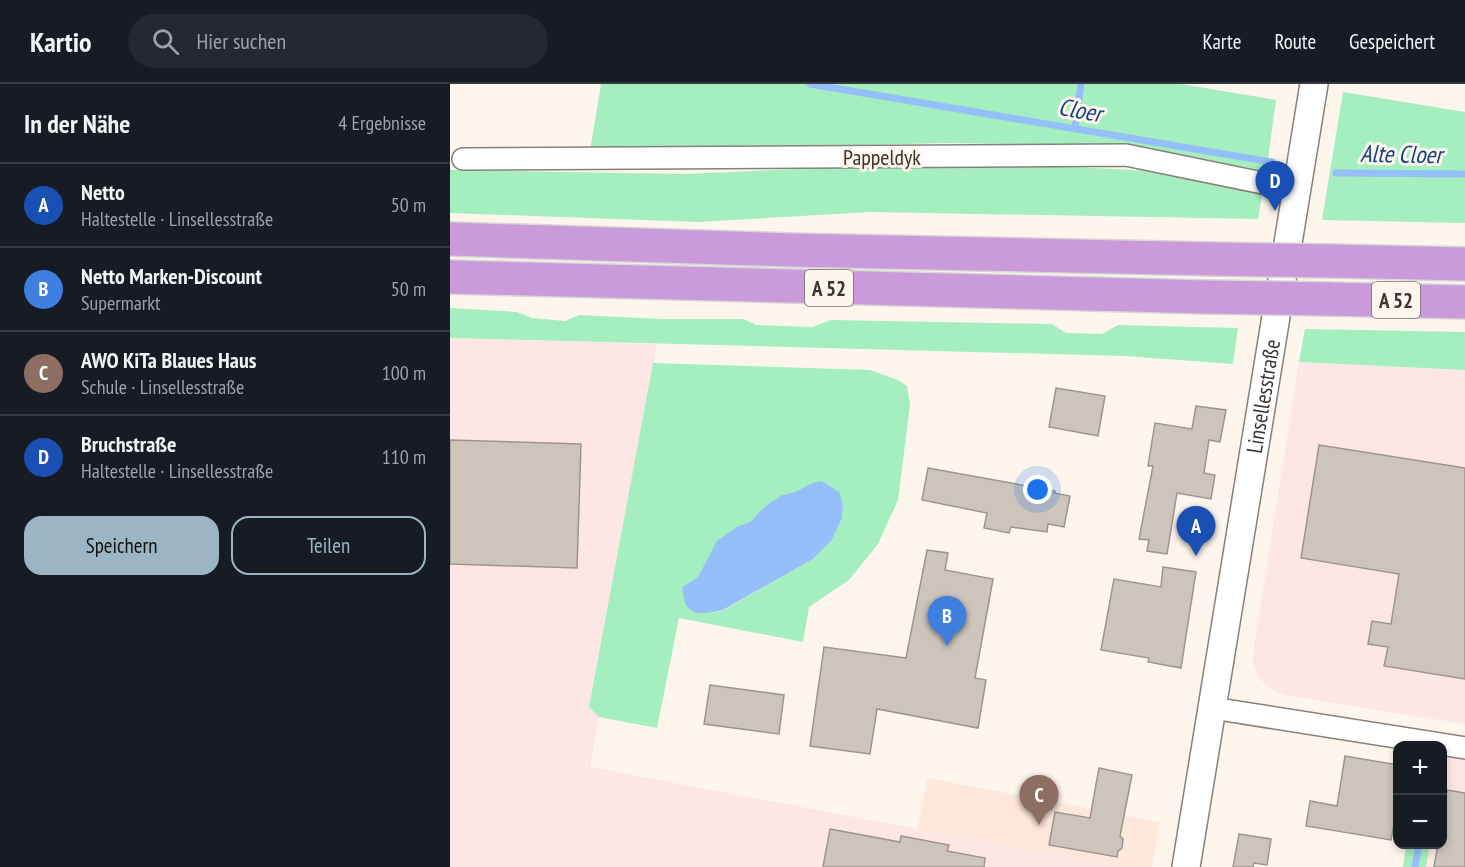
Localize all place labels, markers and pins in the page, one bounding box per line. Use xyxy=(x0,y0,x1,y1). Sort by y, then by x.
pin: D xyxy=(1256,162,1294,211)
pin: A xyxy=(1176,506,1216,556)
pin: B xyxy=(928,596,966,646)
pin: C xyxy=(1020,776,1058,825)

